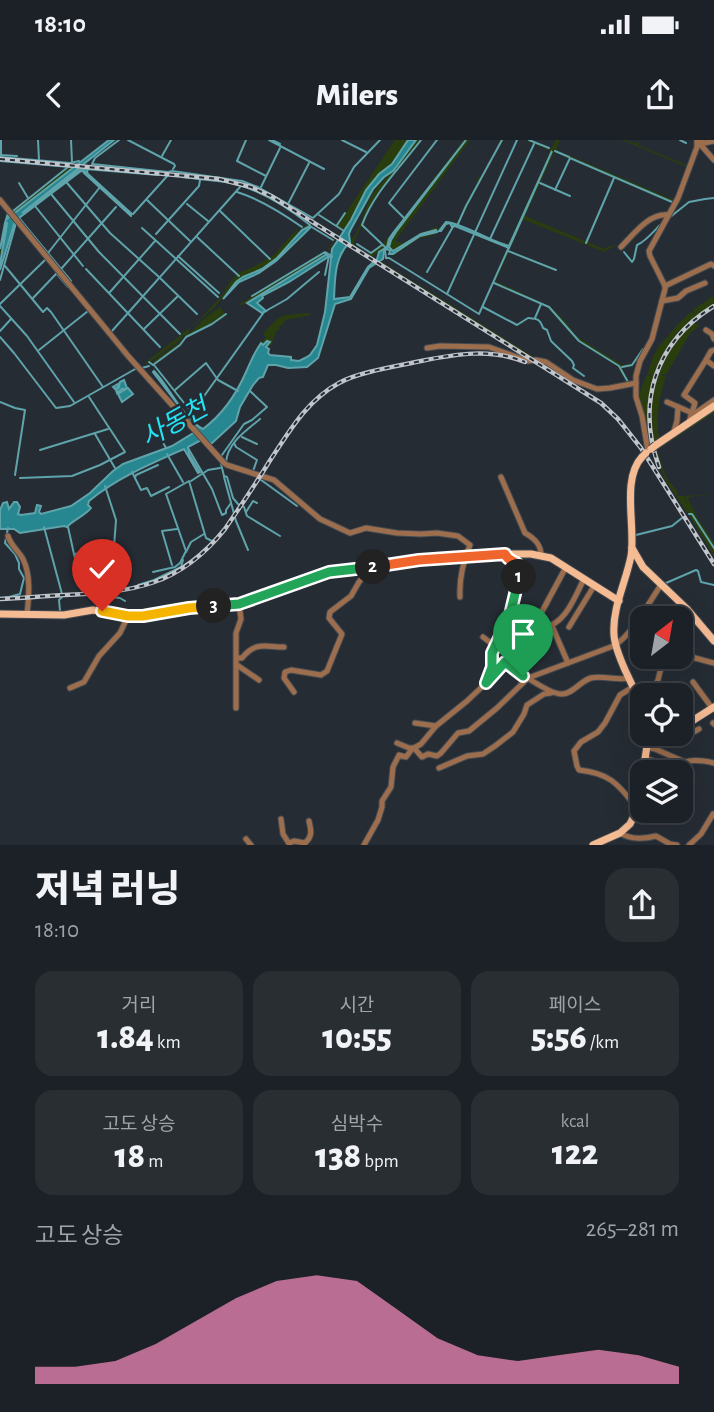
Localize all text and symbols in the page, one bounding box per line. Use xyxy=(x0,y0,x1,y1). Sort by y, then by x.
text: 18:10 xyxy=(35,11,86,37)
icon: back xyxy=(35,76,73,114)
icon: share xyxy=(641,76,679,114)
text: Milers xyxy=(316,79,398,111)
water label: 사동천 xyxy=(136,392,215,452)
pin xyxy=(72,539,132,611)
icon: check xyxy=(83,550,121,588)
pin: 2 xyxy=(356,550,390,584)
text: 2 xyxy=(368,557,377,576)
pin: 1 xyxy=(502,560,536,594)
text: 1 xyxy=(515,567,522,586)
pin: 3 xyxy=(196,588,232,624)
text: 3 xyxy=(209,596,218,615)
pin xyxy=(493,604,553,676)
north arrow xyxy=(630,606,693,668)
map controls xyxy=(630,606,693,823)
icon: arrive xyxy=(504,615,542,653)
button: locate xyxy=(630,683,693,746)
button: layers xyxy=(630,760,693,823)
button: share xyxy=(605,868,679,942)
text: 저녁 러닝 xyxy=(35,872,180,910)
text: 18:10 xyxy=(35,919,79,942)
text: 거리 xyxy=(122,996,156,1015)
text: 시간 xyxy=(340,996,374,1015)
text: 페이스 xyxy=(549,996,601,1015)
text: 1.84 xyxy=(97,1020,154,1055)
text: 10:55 xyxy=(322,1020,392,1055)
text: 5:56 xyxy=(531,1020,587,1055)
text: km xyxy=(154,1033,181,1052)
text: /km xyxy=(587,1033,619,1052)
text: kcal xyxy=(561,1112,589,1131)
text: 고도 상승 xyxy=(102,1115,176,1134)
text: 심박수 xyxy=(331,1115,383,1134)
text: 122 xyxy=(552,1136,598,1171)
text: 18 xyxy=(115,1139,145,1174)
text: 138 xyxy=(315,1139,361,1174)
text: m xyxy=(145,1152,163,1171)
text: bpm xyxy=(361,1152,399,1171)
text: 265–281 m xyxy=(586,1218,679,1241)
text: 고도 상승 xyxy=(35,1225,123,1248)

